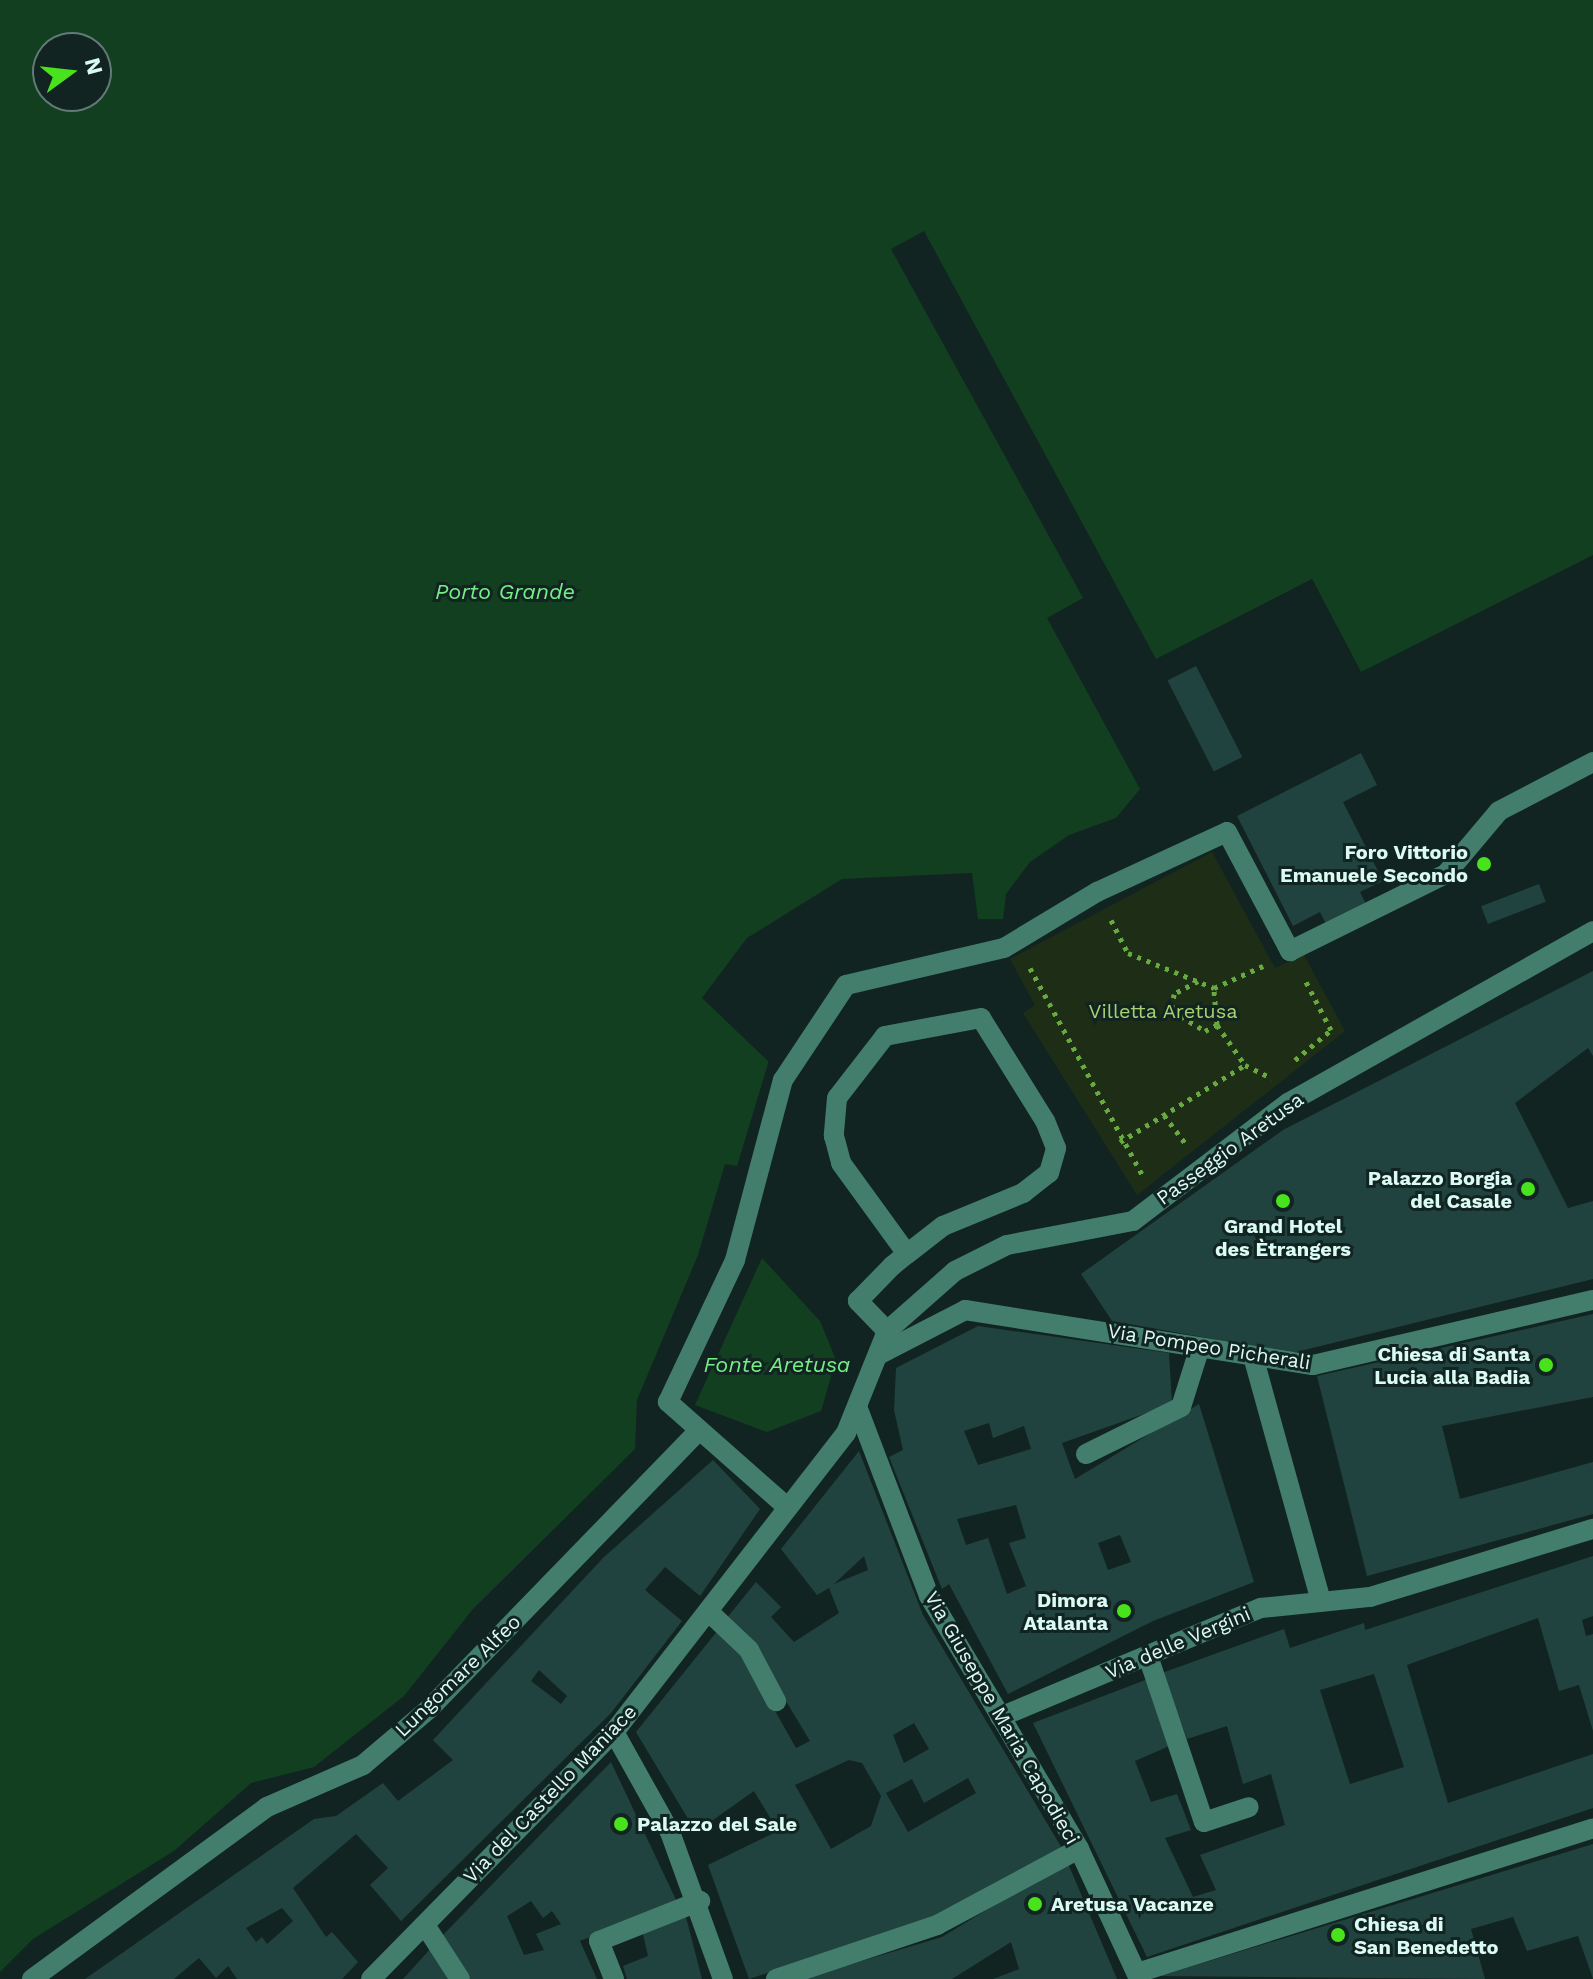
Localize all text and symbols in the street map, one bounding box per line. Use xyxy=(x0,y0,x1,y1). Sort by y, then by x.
north arrow xyxy=(32,32,112,112)
text: N xyxy=(80,55,108,77)
water label: Porto Grande xyxy=(435,579,575,605)
place label: Foro Vittorio Emanuele Secondo xyxy=(1280,840,1468,887)
marker: Foro Vittorio Emanuele Secondo xyxy=(1475,855,1493,873)
park label: Villetta Aretusa xyxy=(1088,999,1238,1023)
street label: Passeggio Aretusa xyxy=(1152,1087,1308,1211)
place label: Palazzo Borgia del Casale xyxy=(1368,1166,1512,1213)
marker: Palazzo Borgia del Casale xyxy=(1519,1180,1537,1198)
marker: Grand Hotel des Ètrangers xyxy=(1274,1192,1292,1210)
place label: Grand Hotel des Ètrangers xyxy=(1215,1214,1351,1261)
street label: Via Pompeo Picherali xyxy=(1106,1319,1312,1375)
place label: Chiesa di Santa Lucia alla Badia xyxy=(1374,1342,1530,1389)
water label: Fonte Aretusa xyxy=(703,1352,851,1378)
marker: Chiesa di Santa Lucia alla Badia xyxy=(1537,1356,1555,1374)
street label: Via Giuseppe Maria Capodieci xyxy=(919,1587,1085,1849)
place label: Dimora Atalanta xyxy=(1023,1588,1108,1635)
street label: Via delle Vergini xyxy=(1102,1601,1254,1685)
marker: Dimora Atalanta xyxy=(1115,1602,1133,1620)
street label: Lungomare Alfeo xyxy=(390,1610,526,1742)
street label: Via del Castello Maniace xyxy=(458,1699,642,1889)
place label: Palazzo del Sale xyxy=(637,1812,797,1836)
marker: Palazzo del Sale xyxy=(612,1815,630,1833)
place label: Aretusa Vacanze xyxy=(1051,1892,1215,1916)
marker: Aretusa Vacanze xyxy=(1026,1895,1044,1913)
place label: Chiesa di San Benedetto xyxy=(1354,1912,1498,1959)
marker: Chiesa di San Benedetto xyxy=(1329,1926,1347,1944)

